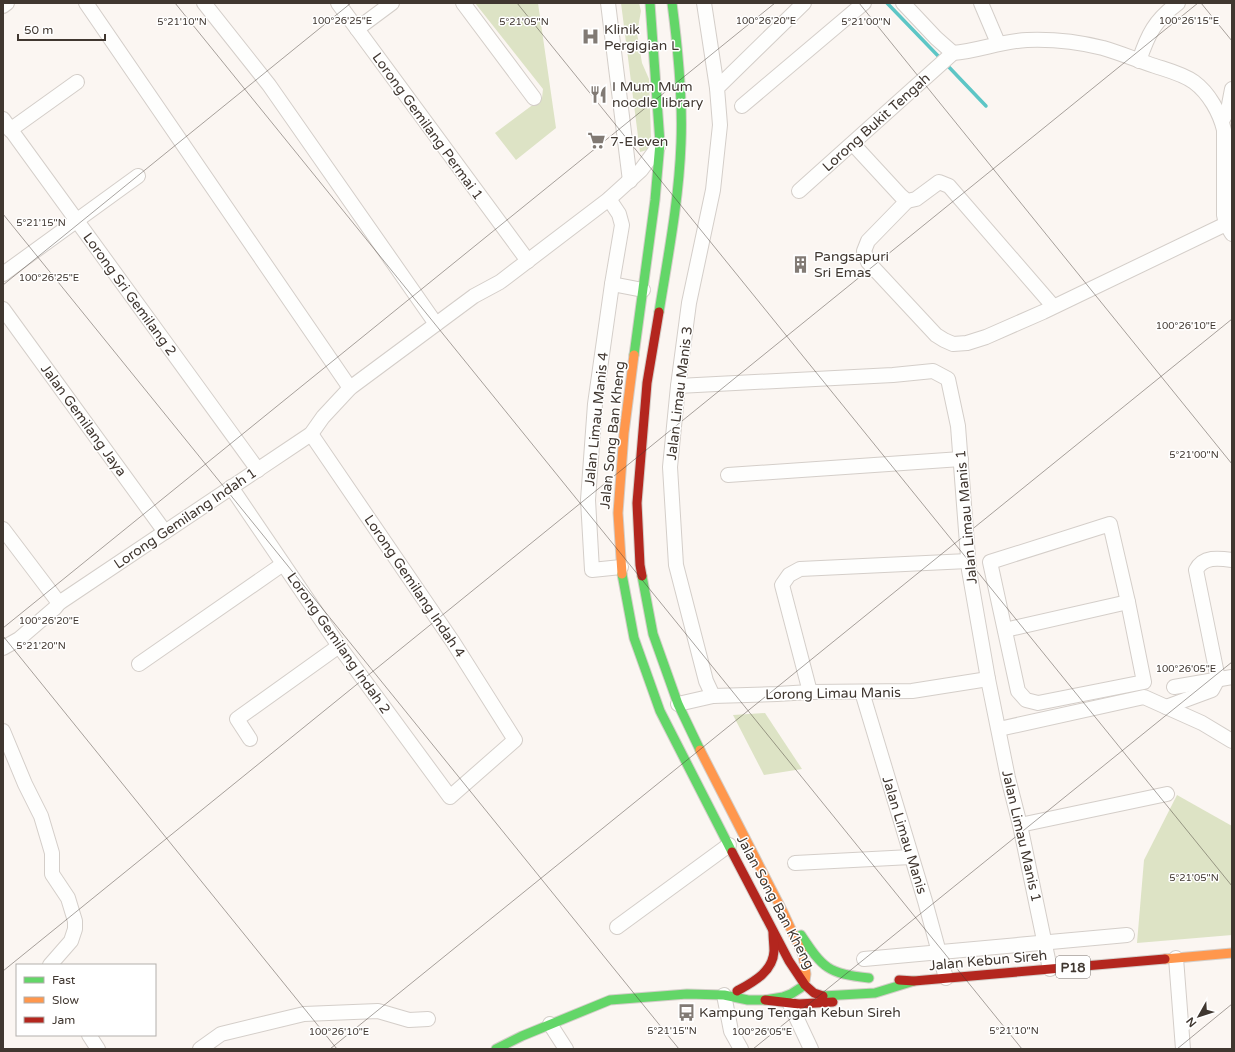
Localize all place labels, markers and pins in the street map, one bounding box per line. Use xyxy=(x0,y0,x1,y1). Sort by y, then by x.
place label: Klinik Pergigian L xyxy=(604,21,679,54)
hospital icon: Klinik Pergigian L xyxy=(581,27,601,47)
place label: I Mum Mum noodle library xyxy=(612,78,704,111)
restaurant icon: I Mum Mum noodle library xyxy=(589,84,609,104)
supermarket icon: 7-Eleven xyxy=(587,131,607,151)
place label: 7-Eleven xyxy=(610,133,668,150)
place label: Pangsapuri Sri Emas xyxy=(814,248,889,281)
building icon: Pangsapuri Sri Emas xyxy=(791,254,811,274)
bus stop icon: Kampung Tengah Kebun Sireh xyxy=(676,1002,696,1022)
place label: Kampung Tengah Kebun Sireh xyxy=(699,1004,901,1021)

